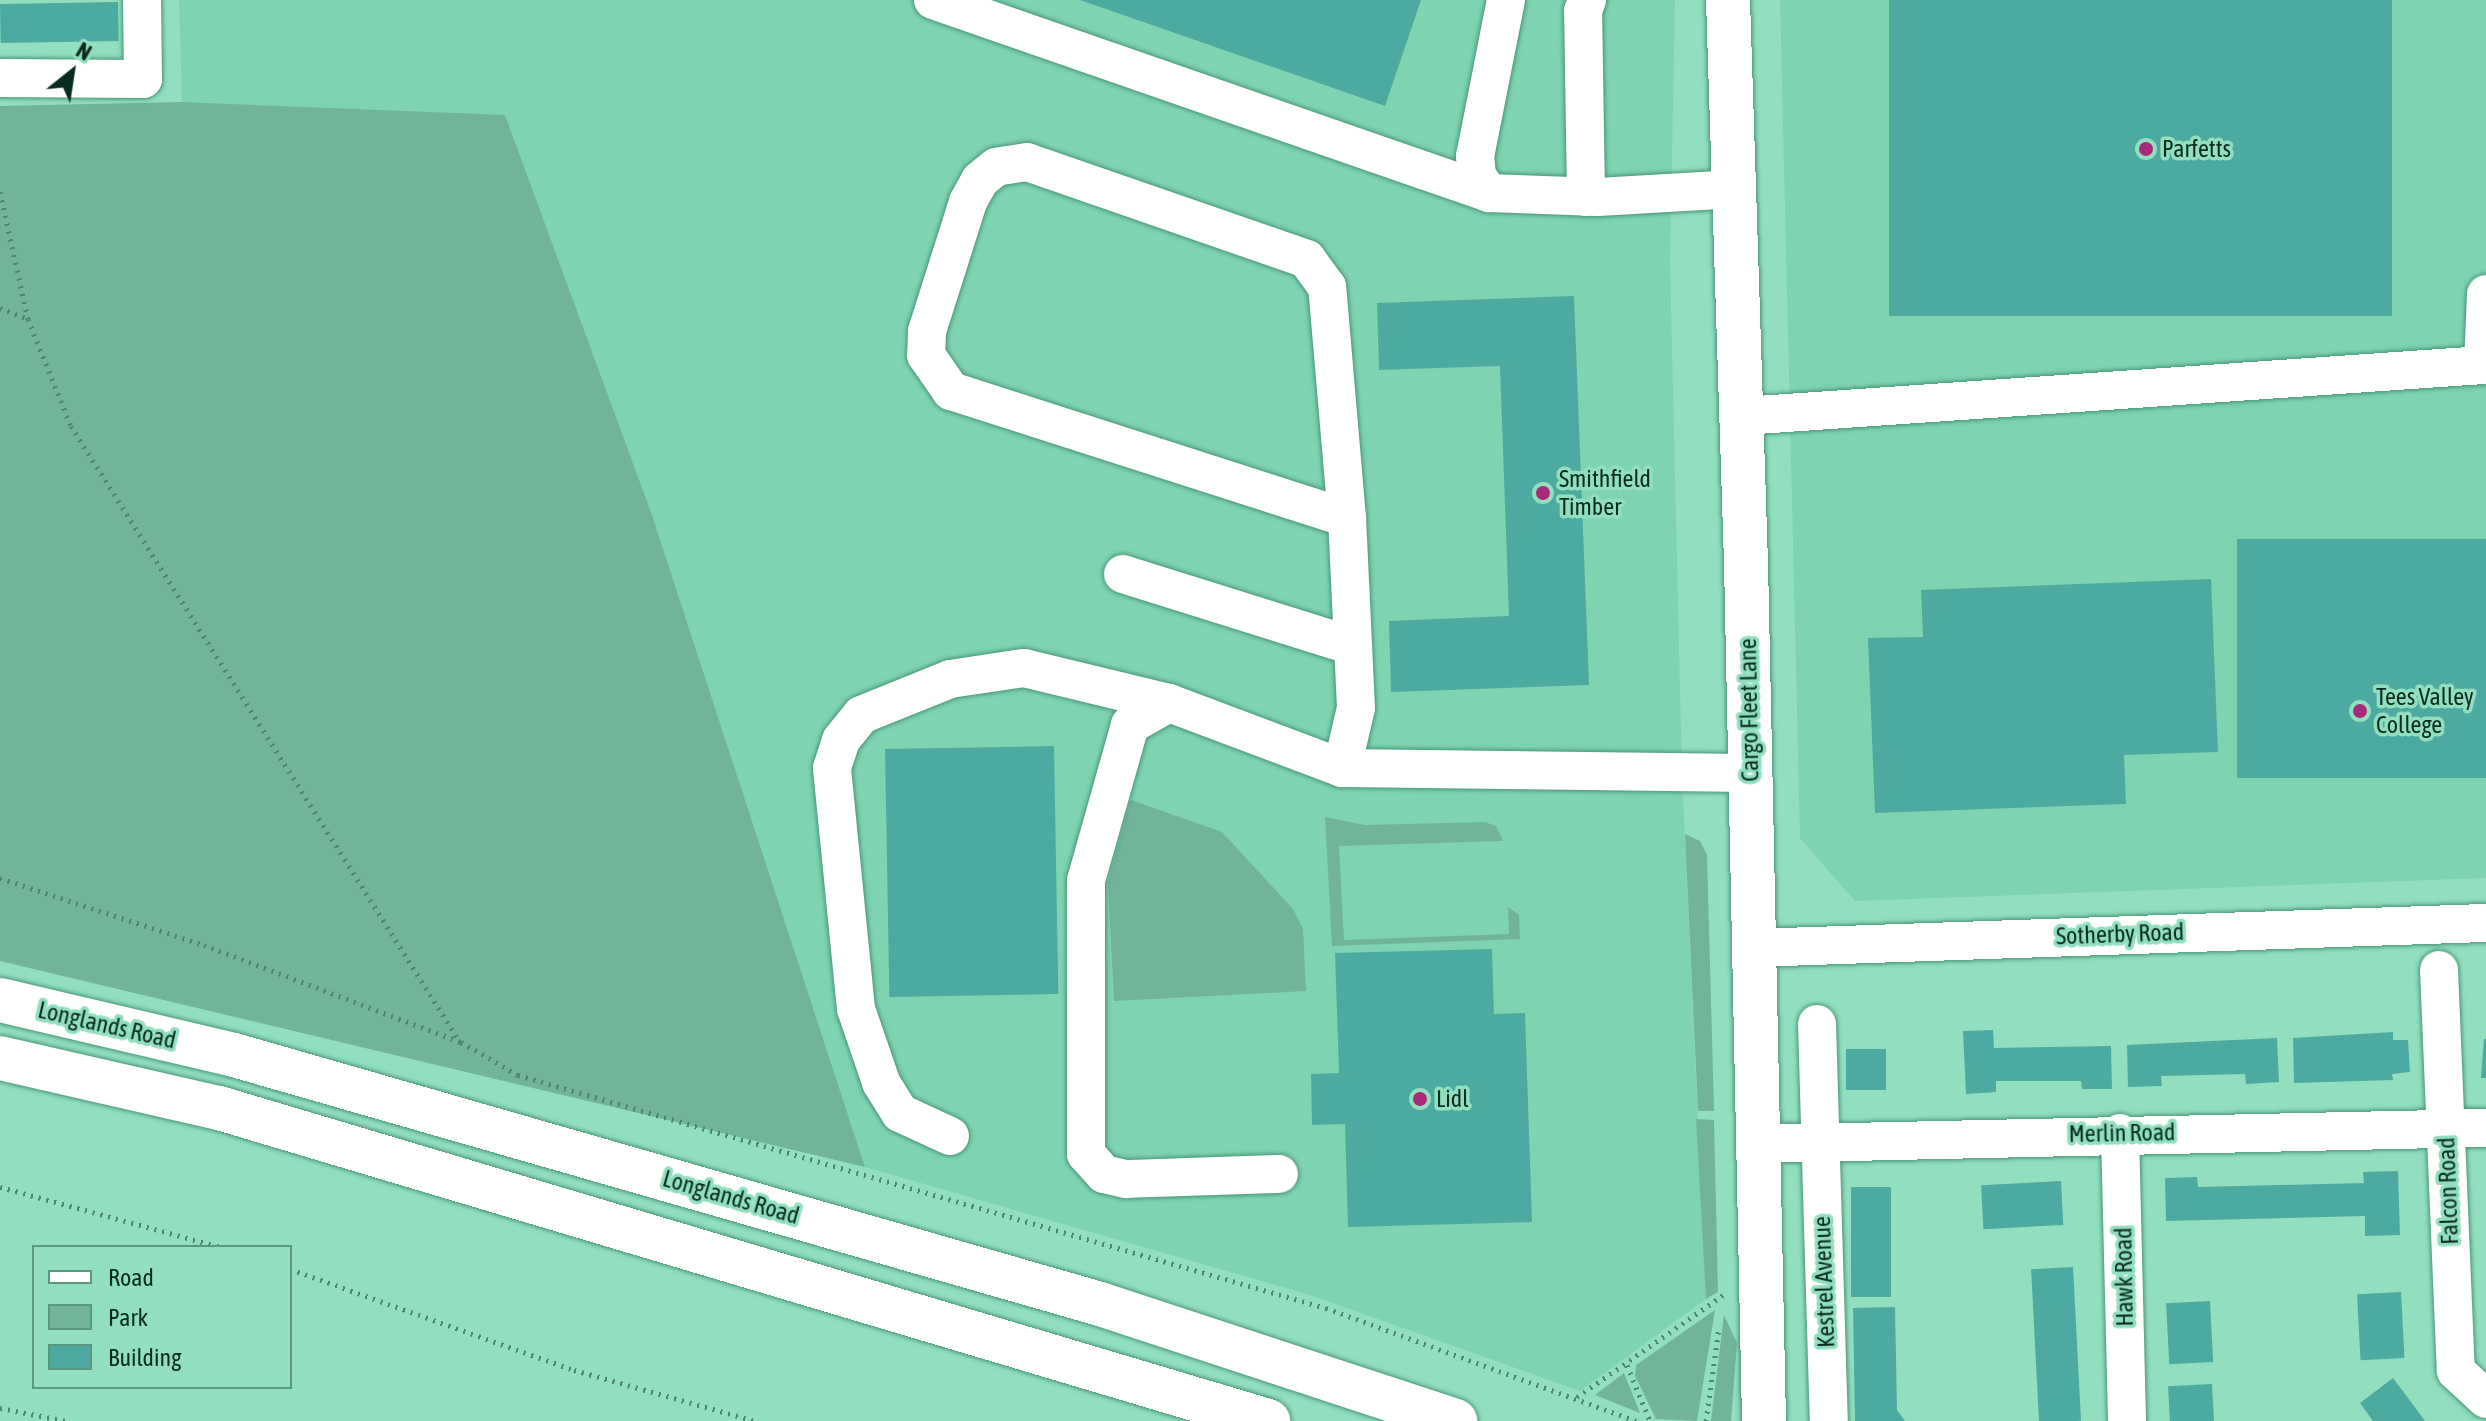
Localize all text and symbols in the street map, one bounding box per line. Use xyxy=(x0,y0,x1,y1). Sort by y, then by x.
north arrow xyxy=(32,32,112,112)
text: N xyxy=(72,37,96,66)
place label: Parfetts xyxy=(2162,135,2231,163)
marker: Parfetts xyxy=(2137,140,2155,158)
place label: Smithfield Timber xyxy=(1559,465,1651,521)
marker: Smithfield Timber xyxy=(1534,484,1552,502)
street label: Cargo Fleet Lane xyxy=(1733,638,1765,782)
place label: Tees Valley College xyxy=(2376,683,2474,739)
marker: Tees Valley College xyxy=(2351,702,2369,720)
street label: Sotherby Road xyxy=(2056,917,2184,951)
street label: Longlands Road xyxy=(35,995,179,1055)
place label: Lidl xyxy=(1436,1085,1469,1113)
marker: Lidl xyxy=(1411,1090,1429,1108)
street label: Merlin Road xyxy=(2068,1118,2176,1148)
street label: Falcon Road xyxy=(2432,1137,2464,1245)
street label: Longlands Road xyxy=(659,1164,803,1230)
street label: Kestrel Avenue xyxy=(1807,1216,1841,1348)
street label: Hawk Road xyxy=(2109,1227,2139,1327)
legend xyxy=(32,1245,292,1389)
text: Road xyxy=(108,1264,154,1291)
text: Park xyxy=(108,1304,148,1331)
text: Building xyxy=(108,1344,181,1371)

